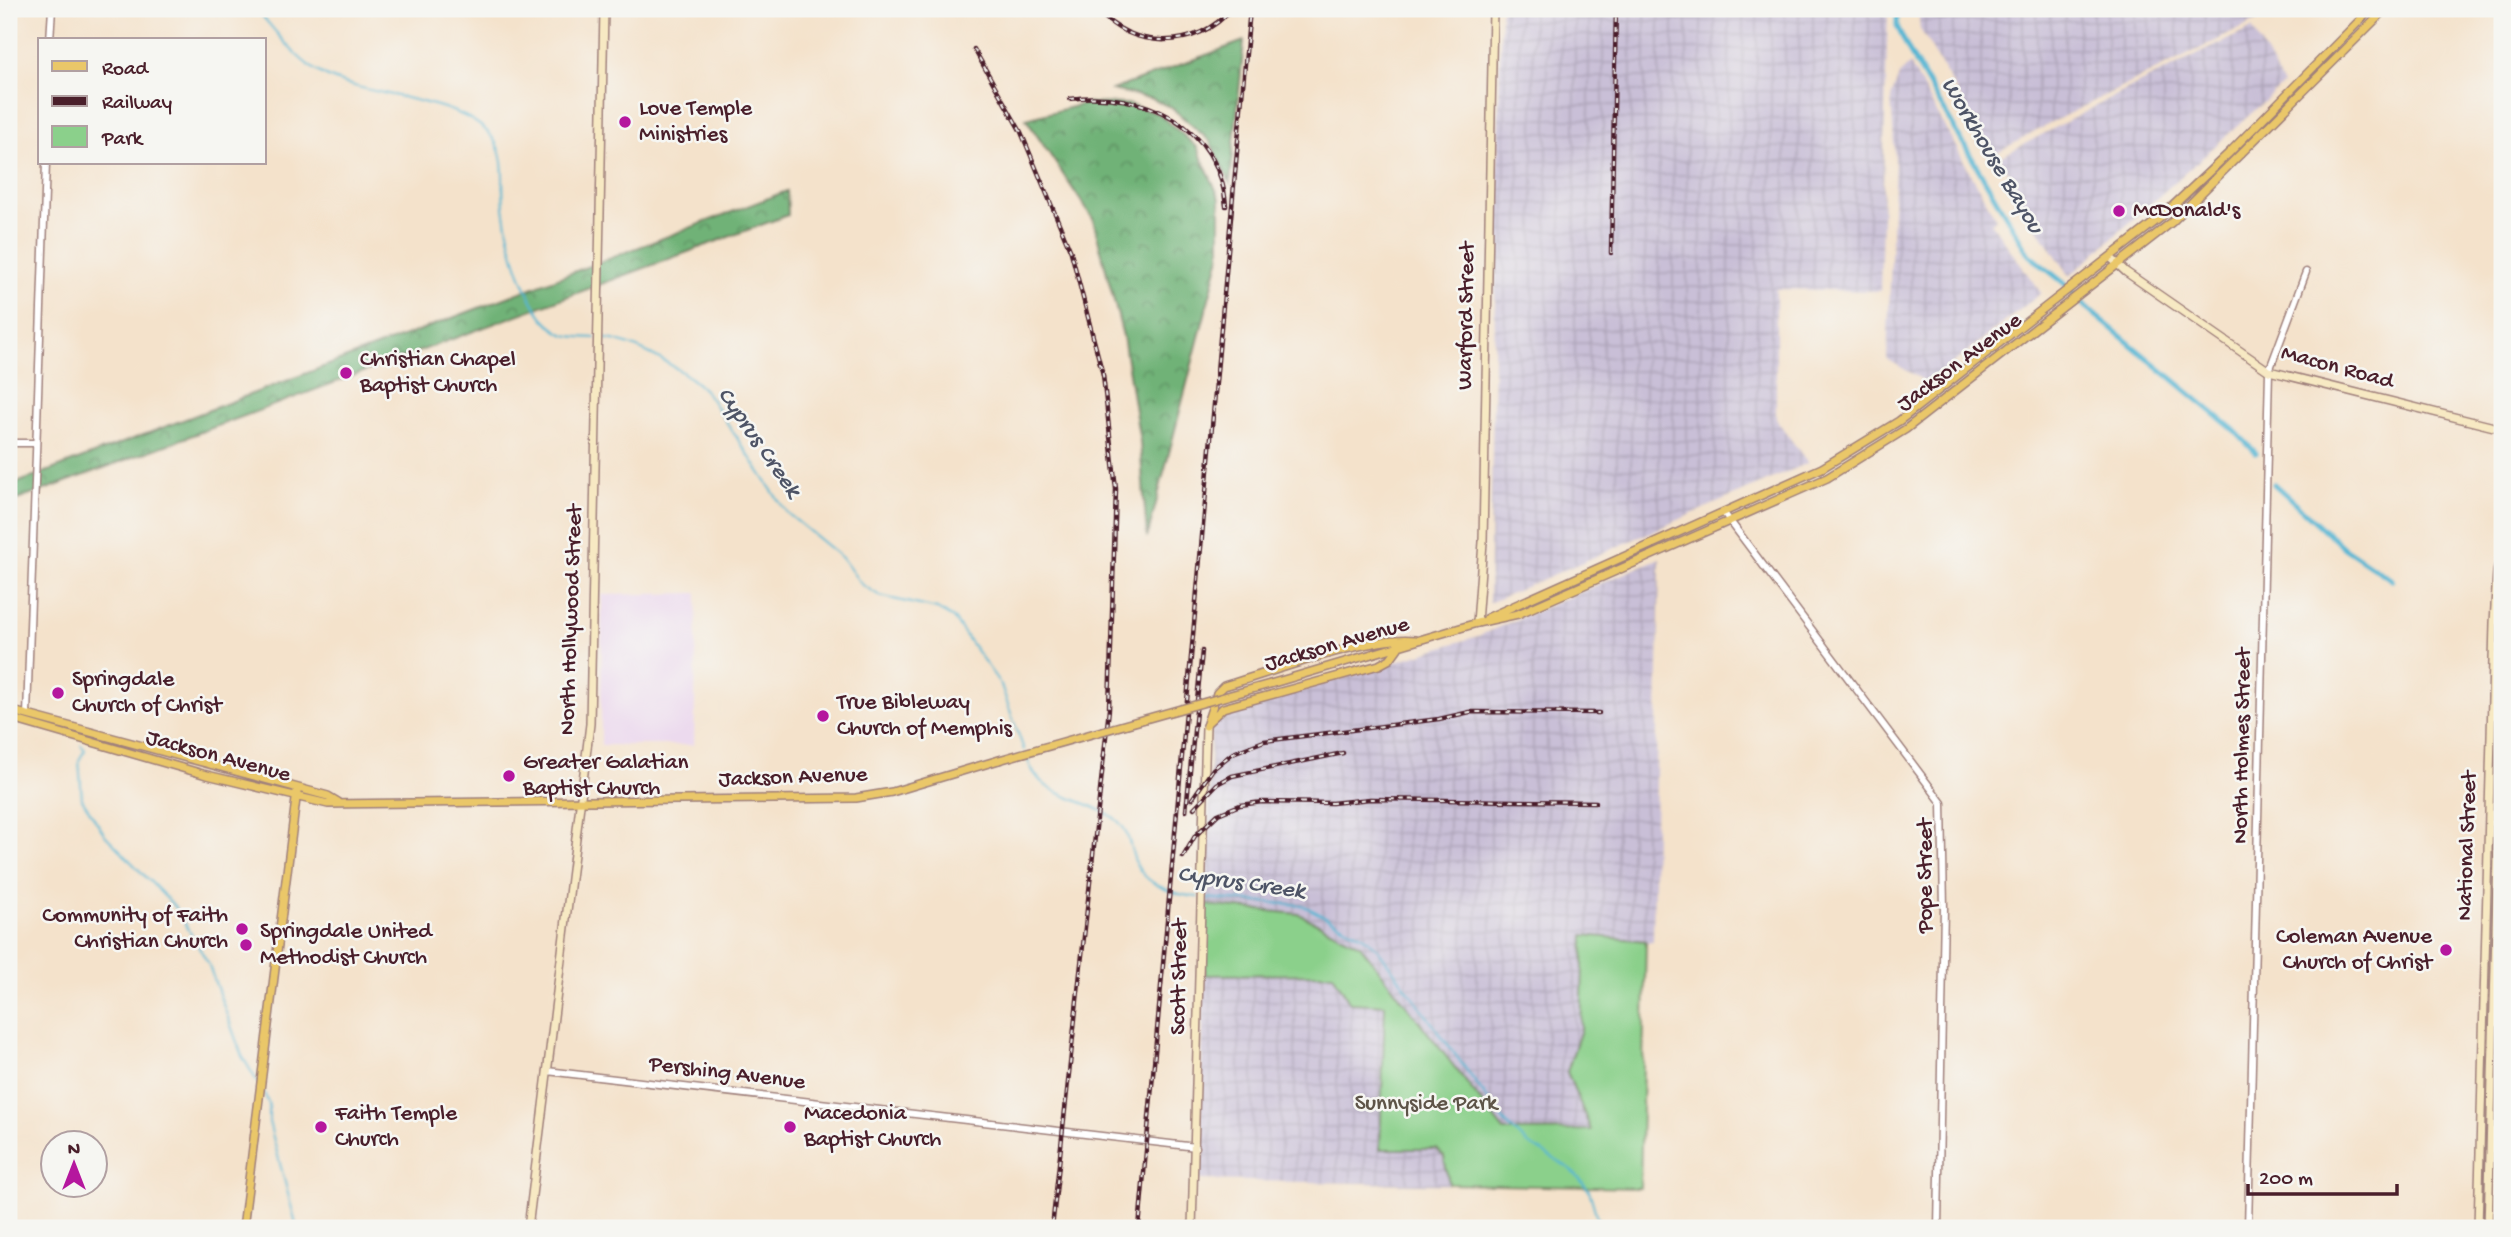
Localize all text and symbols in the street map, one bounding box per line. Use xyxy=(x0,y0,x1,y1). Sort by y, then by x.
legend xyxy=(38,38,266,164)
text: Road xyxy=(102,58,150,83)
water label: Workhouse Bayou xyxy=(1933,73,2050,241)
text: Railway xyxy=(102,92,172,117)
place label: Love Temple Ministries xyxy=(639,96,753,149)
marker: Love Temple Ministries xyxy=(617,114,633,130)
text: Park xyxy=(101,128,145,153)
place label: McDonald's xyxy=(2133,198,2241,225)
marker: McDonald's xyxy=(2111,203,2127,219)
street label: Warford Street xyxy=(1452,240,1482,390)
street label: Jackson Avenue xyxy=(1892,307,2029,419)
street label: Macon Road xyxy=(2278,340,2398,396)
place label: Christian Chapel Baptist Church xyxy=(359,347,516,400)
marker: Christian Chapel Baptist Church xyxy=(338,365,354,381)
water label: Cyprus Creek xyxy=(709,382,808,506)
street label: North Hollywood Street xyxy=(554,503,590,736)
street label: Jackson Avenue xyxy=(1262,611,1413,679)
street label: North Holmes Street xyxy=(2228,646,2258,844)
place label: Springdale Church of Christ xyxy=(72,667,223,720)
marker: Springdale Church of Christ xyxy=(50,685,66,701)
place label: True Bibleway Church of Memphis xyxy=(835,690,1013,743)
marker: True Bibleway Church of Memphis xyxy=(815,708,831,724)
street label: Jackson Avenue xyxy=(143,725,295,790)
place label: Greater Galatian Baptist Church xyxy=(522,750,688,803)
street label: Jackson Avenue xyxy=(718,762,869,794)
marker: Greater Galatian Baptist Church xyxy=(501,768,517,784)
street label: National Street xyxy=(2452,769,2484,921)
street label: Pope Street xyxy=(1913,817,1940,934)
water label: Cyprus Creek xyxy=(1176,861,1309,908)
place label: Community of Faith Christian Church xyxy=(42,903,228,956)
street label: Scott Street xyxy=(1165,917,1195,1035)
place label: Springdale United Methodist Church xyxy=(260,919,433,972)
marker: Community of Faith Christian Church xyxy=(234,921,250,937)
place label: Coleman Avenue Church of Christ xyxy=(2276,924,2434,977)
marker: Springdale United Methodist Church xyxy=(238,937,254,953)
marker: Coleman Avenue Church of Christ xyxy=(2438,942,2454,958)
street label: Pershing Avenue xyxy=(646,1051,808,1097)
park label: Sunnyside Park xyxy=(1355,1091,1500,1118)
place label: Faith Temple Church xyxy=(334,1101,458,1154)
place label: Macedonia Baptist Church xyxy=(803,1101,941,1154)
marker: Faith Temple Church xyxy=(313,1119,329,1135)
marker: Macedonia Baptist Church xyxy=(782,1119,798,1135)
north arrow xyxy=(38,1128,108,1198)
text: N xyxy=(68,1139,80,1162)
scale bar xyxy=(2248,1153,2397,1197)
text: 200 m xyxy=(2259,1168,2313,1193)

